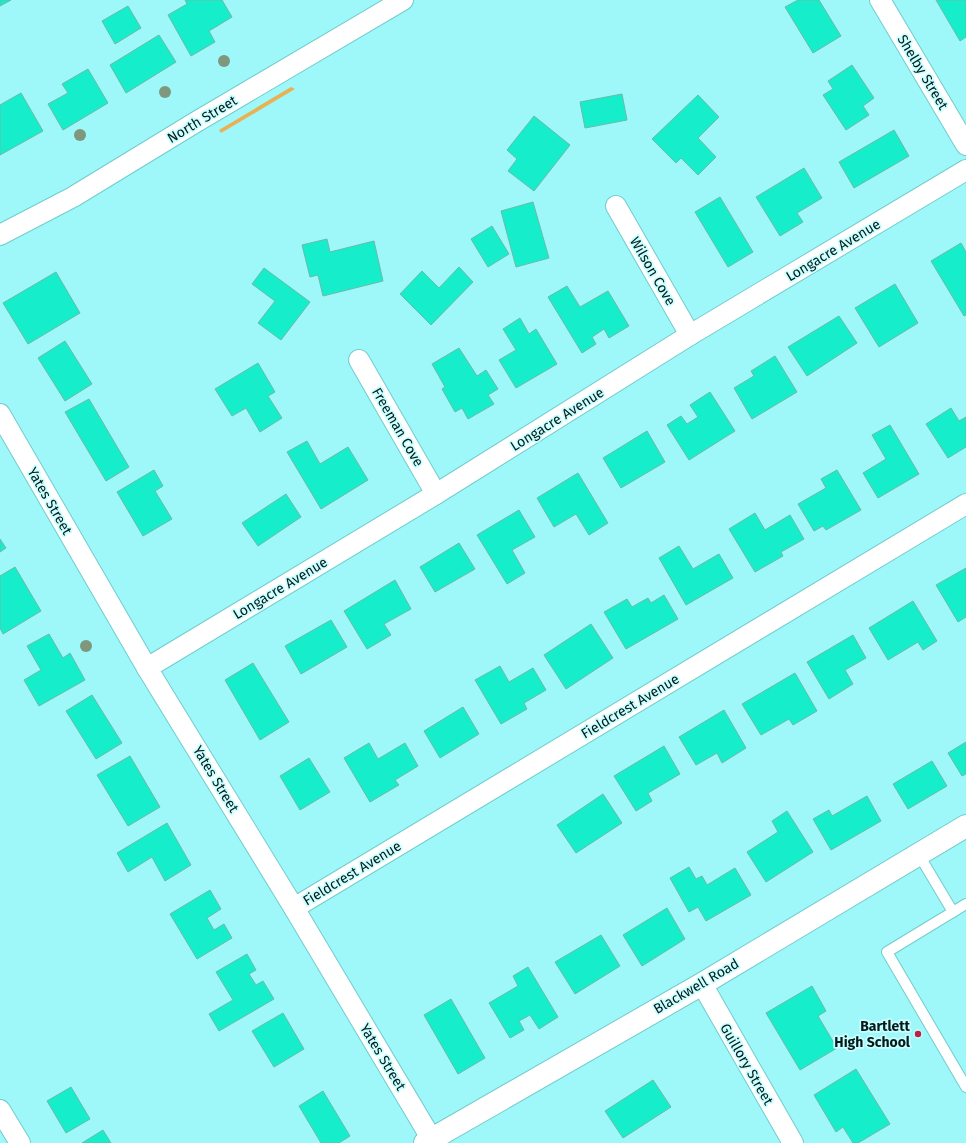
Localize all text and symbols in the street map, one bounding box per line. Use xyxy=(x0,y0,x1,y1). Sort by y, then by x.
street label: Shelby Street xyxy=(894,32,952,114)
street label: North Street xyxy=(164,92,241,147)
street label: Longacre Avenue xyxy=(783,216,884,285)
street label: Wilson Cove xyxy=(626,234,679,309)
street label: Longacre Avenue xyxy=(507,384,607,455)
street label: Freeman Cove xyxy=(368,385,427,470)
street label: Yates Street xyxy=(23,465,76,539)
street label: Longacre Avenue xyxy=(230,554,331,623)
street label: Fieldcrest Avenue xyxy=(578,670,682,742)
street label: Yates Street xyxy=(189,743,243,817)
street label: Fieldcrest Avenue xyxy=(300,837,404,909)
street label: Blackwell Road xyxy=(650,955,742,1018)
place label: Bartlett High School xyxy=(834,1018,911,1051)
street label: Guillory Street xyxy=(716,1020,777,1109)
street label: Yates Street xyxy=(356,1021,410,1095)
marker: Bartlett High School xyxy=(913,1029,923,1039)

